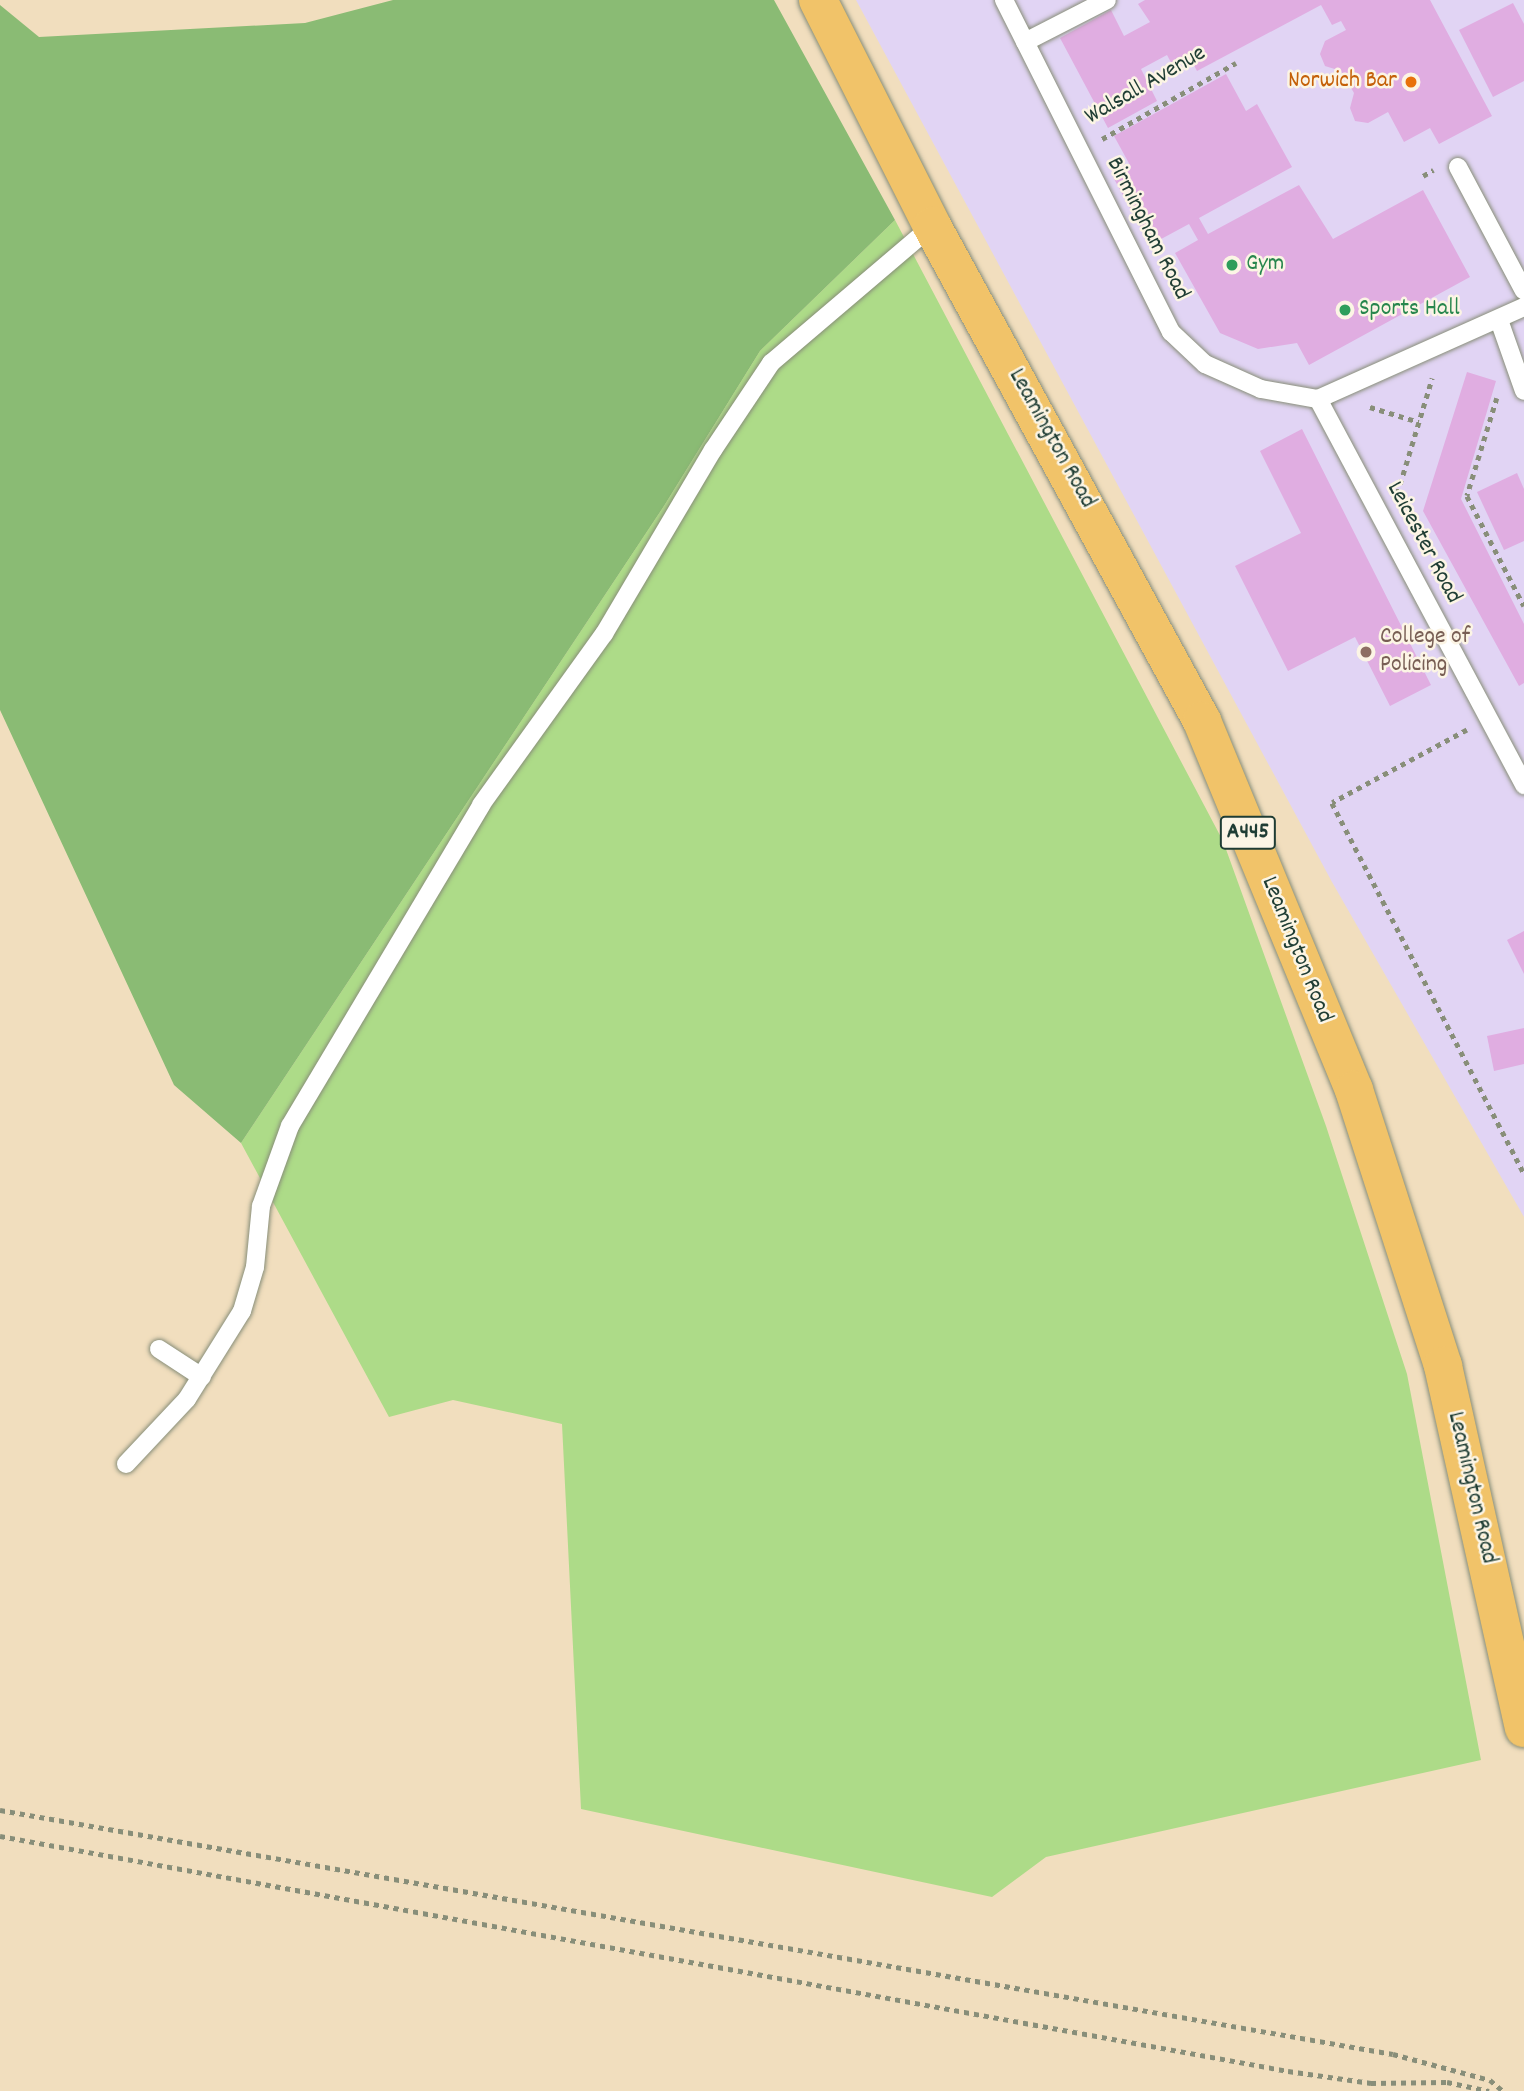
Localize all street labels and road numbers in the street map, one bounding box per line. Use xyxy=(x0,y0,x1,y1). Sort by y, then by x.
street label: Walsall Avenue xyxy=(1080,40,1212,132)
street label: Birmingham Road xyxy=(1099,153,1195,305)
street label: Leamington Road xyxy=(1001,364,1101,514)
street label: Leicester Road xyxy=(1379,477,1467,609)
road number: A445 xyxy=(1218,814,1278,852)
street label: Leamington Road xyxy=(1254,873,1338,1027)
street label: Leamington Road xyxy=(1440,1409,1502,1567)

